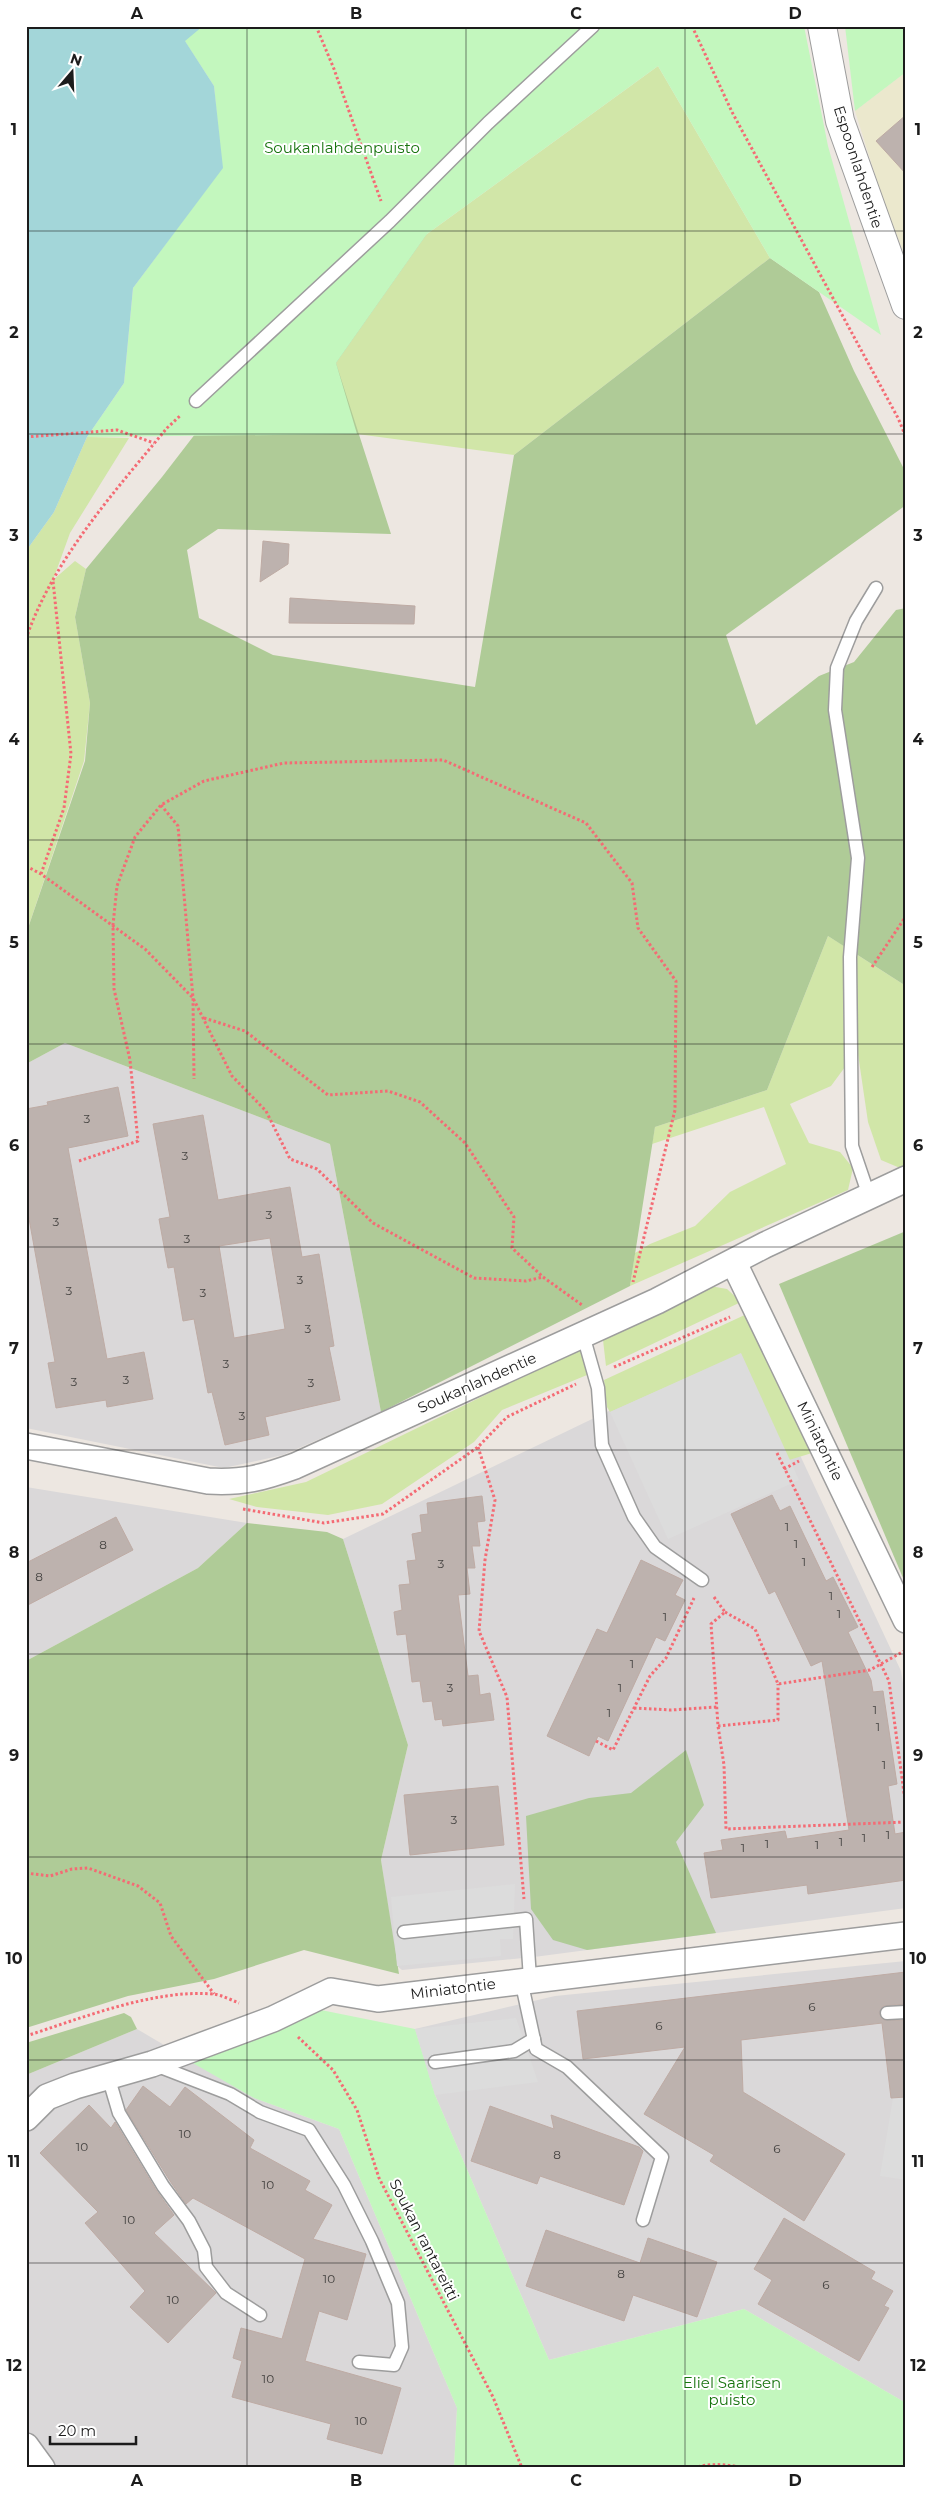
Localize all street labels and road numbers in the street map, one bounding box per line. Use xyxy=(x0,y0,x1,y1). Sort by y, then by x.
street label: Espoonlahdentie xyxy=(830,103,887,231)
street label: Soukanlahdentie xyxy=(414,1348,539,1417)
street label: Miniatontie xyxy=(793,1398,848,1484)
street label: Miniatontie xyxy=(409,1974,497,2003)
street label: Soukan rantareitti xyxy=(385,2176,463,2304)

